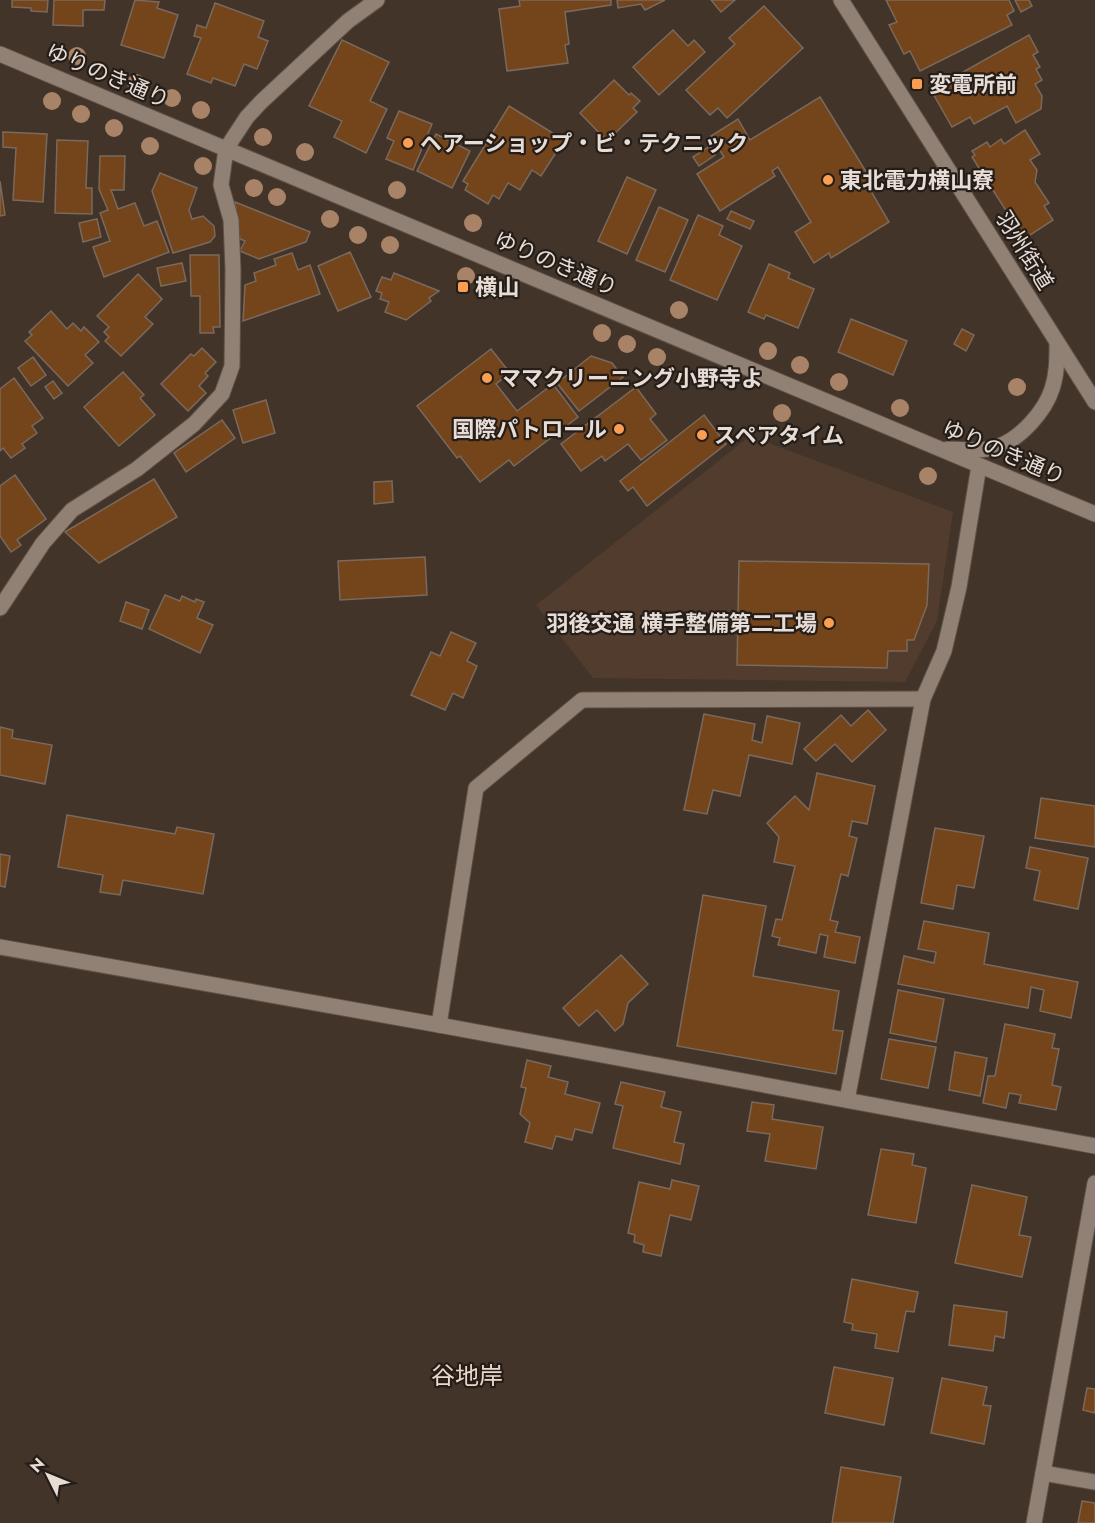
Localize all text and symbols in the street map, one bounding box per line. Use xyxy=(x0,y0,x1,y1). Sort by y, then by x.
street label: ゆりのき通り xyxy=(41,35,175,115)
place label: 変電所前 xyxy=(929,68,1017,100)
marker: 変電所前 xyxy=(910,77,924,91)
place label: ヘアーショップ・ビ・テクニック xyxy=(420,127,748,159)
marker: ヘアーショップ・ビ・テクニック xyxy=(401,136,415,150)
place label: 東北電力横山寮 xyxy=(840,164,994,196)
marker: 東北電力横山寮 xyxy=(821,173,835,187)
street label: 羽州街道 xyxy=(988,204,1062,296)
street label: ゆりのき通り xyxy=(489,223,623,303)
place label: 横山 xyxy=(475,271,519,303)
marker: 横山 xyxy=(456,280,470,294)
place label: ママクリーニング小野寺よ xyxy=(499,362,763,394)
marker: ママクリーニング小野寺よ xyxy=(480,371,494,385)
street label: ゆりのき通り xyxy=(937,412,1071,492)
place label: 国際パトロール xyxy=(452,413,607,445)
place label: スペアタイム xyxy=(714,419,844,451)
marker: 国際パトロール xyxy=(612,422,626,436)
marker: スペアタイム xyxy=(695,428,709,442)
place label: 羽後交通 横手整備第二工場 xyxy=(546,607,817,639)
marker: 羽後交通 横手整備第二工場 xyxy=(822,616,836,630)
district label: 谷地岸 xyxy=(431,1358,503,1393)
north arrow xyxy=(18,1445,78,1505)
text: N xyxy=(25,1453,50,1478)

